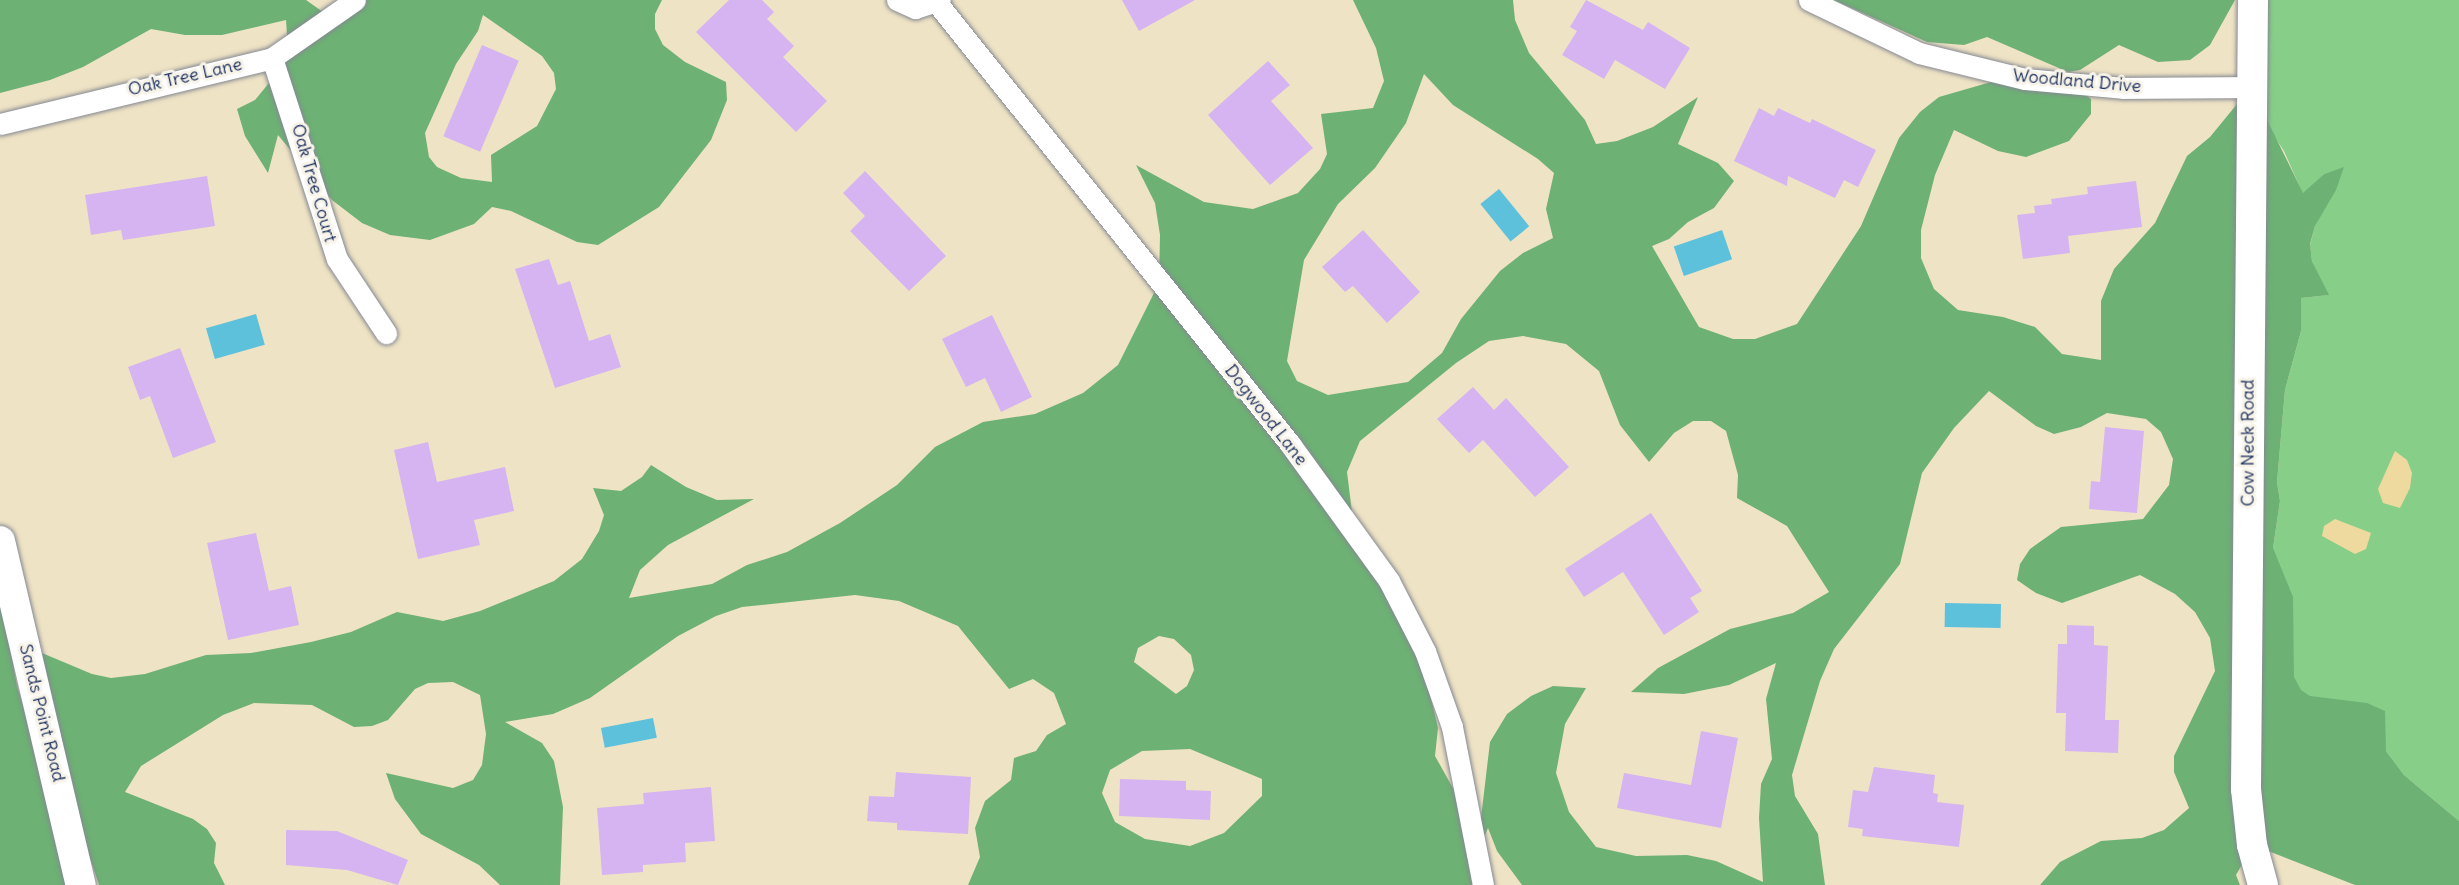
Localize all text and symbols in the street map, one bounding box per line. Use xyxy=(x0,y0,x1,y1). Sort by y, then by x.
street label: Oak Tree Lane xyxy=(126,53,244,101)
street label: Woodland Drive xyxy=(2012,65,2142,97)
street label: Oak Tree Court xyxy=(287,121,341,245)
street label: Dogwood Lane xyxy=(1220,360,1312,470)
street label: Cow Neck Road xyxy=(2237,379,2259,507)
street label: Sands Point Road xyxy=(14,642,70,784)

